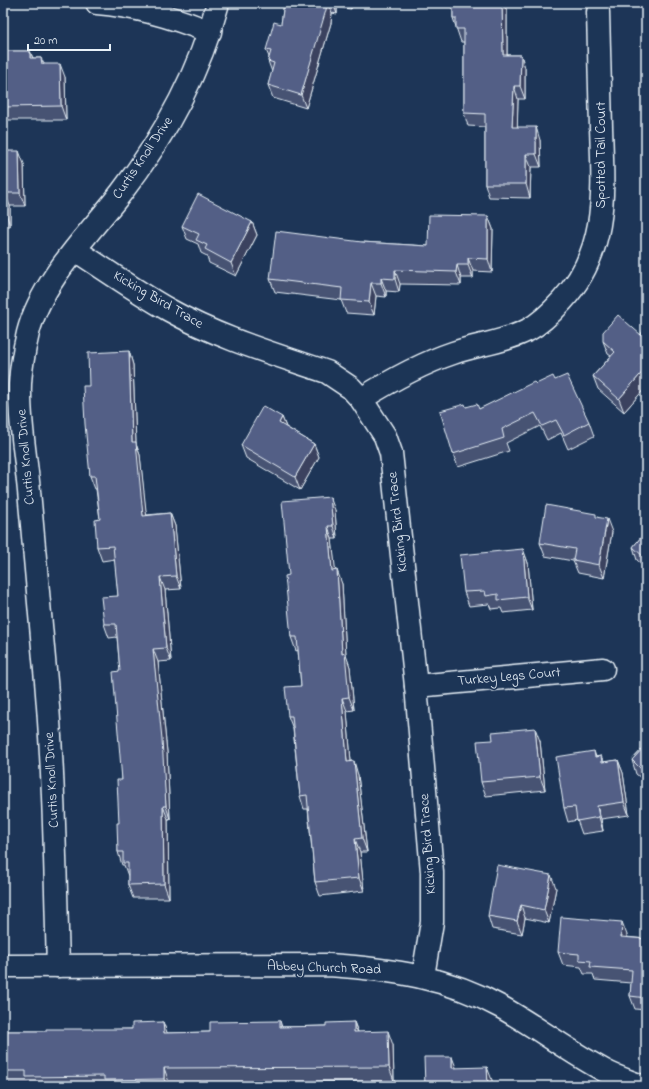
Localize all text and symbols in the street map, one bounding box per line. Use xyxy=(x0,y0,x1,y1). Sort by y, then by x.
scale bar xyxy=(28,26,110,52)
text: 20 m xyxy=(34,32,57,50)
street label: Spotted Tail Court xyxy=(591,101,612,208)
street label: Curtis Knoll Drive xyxy=(107,112,179,204)
street label: Kicking Bird Trace xyxy=(109,266,208,336)
street label: Curtis Knoll Drive xyxy=(11,408,41,506)
street label: Kicking Bird Trace xyxy=(382,470,415,573)
street label: Turkey Legs Court xyxy=(457,662,562,693)
street label: Curtis Knoll Drive xyxy=(39,731,65,828)
street label: Kicking Bird Trace xyxy=(414,792,443,895)
street label: Abbey Church Road xyxy=(267,956,381,981)

